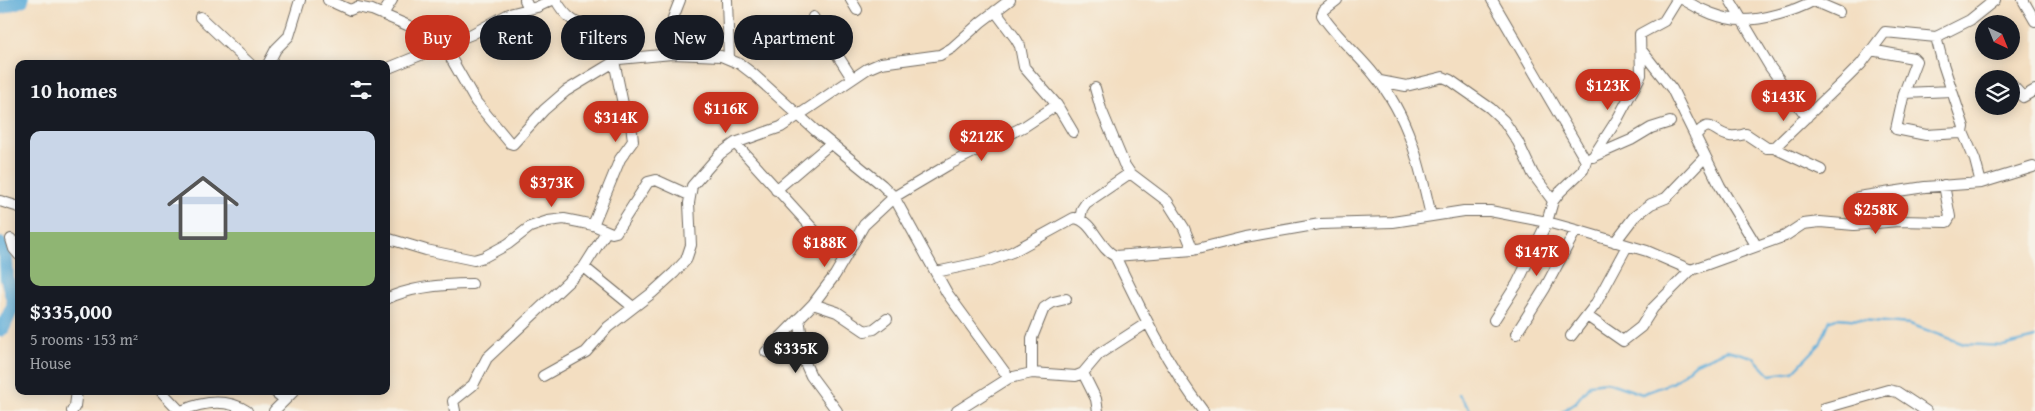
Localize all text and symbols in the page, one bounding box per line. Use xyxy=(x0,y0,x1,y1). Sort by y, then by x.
chip: Buy xyxy=(405,15,470,60)
chip: Rent xyxy=(480,15,551,60)
chip: Filters xyxy=(561,15,645,60)
chip: New xyxy=(655,15,724,60)
chip: Apartment xyxy=(734,15,853,60)
north arrow xyxy=(1975,15,2020,60)
map controls xyxy=(1975,15,2020,115)
pin: $123K xyxy=(1573,68,1643,111)
button: layers xyxy=(1975,70,2020,115)
text: $123K xyxy=(1586,73,1630,97)
text: 10 homes xyxy=(30,75,117,106)
icon: filters xyxy=(347,76,375,104)
pin: $143K xyxy=(1749,80,1819,122)
text: $143K xyxy=(1762,84,1806,108)
pin: $116K xyxy=(691,92,761,134)
text: $116K xyxy=(704,96,748,120)
pin: $314K xyxy=(581,100,651,143)
text: $314K xyxy=(594,105,638,129)
pin: $212K xyxy=(947,120,1017,162)
text: $212K xyxy=(960,124,1004,148)
icon: home xyxy=(158,163,248,253)
pin: $373K xyxy=(517,166,587,208)
text: $373K xyxy=(530,170,574,194)
pin: $258K xyxy=(1841,192,1911,235)
text: $258K xyxy=(1854,197,1898,221)
pin: $188K xyxy=(790,226,860,268)
text: $188K xyxy=(803,230,847,254)
pin: $147K xyxy=(1502,234,1572,277)
text: $147K xyxy=(1515,239,1559,263)
text: $335,000 xyxy=(30,296,112,327)
text: 5 rooms · 153 m² xyxy=(30,327,138,351)
pin: $335K xyxy=(761,332,831,374)
text: $335K xyxy=(774,336,818,360)
text: House xyxy=(30,351,71,375)

